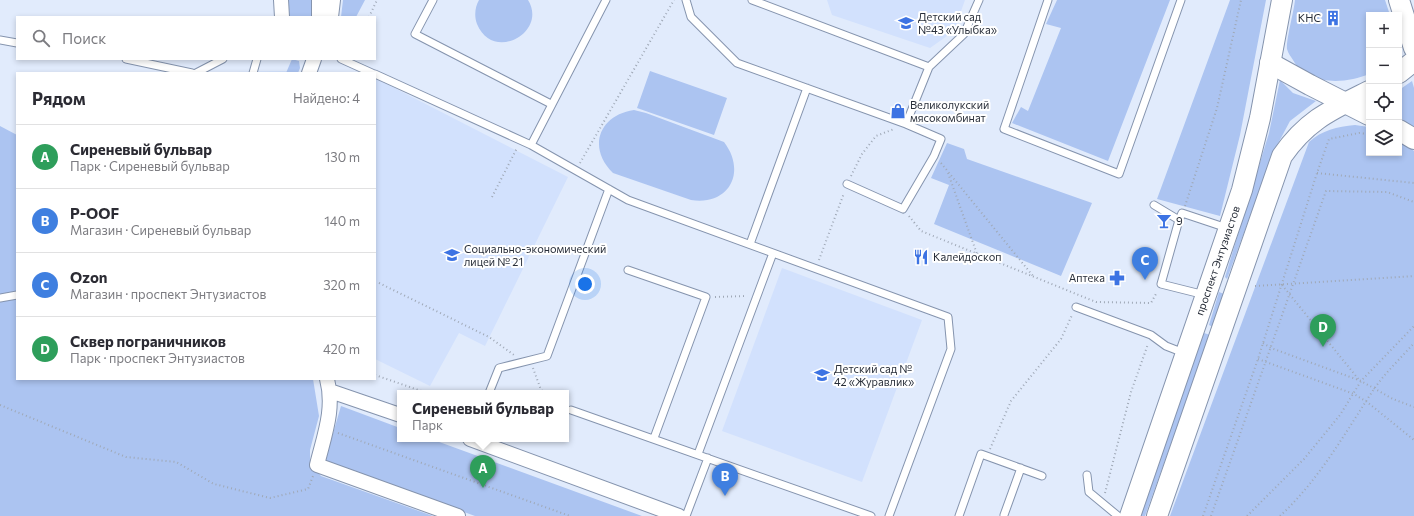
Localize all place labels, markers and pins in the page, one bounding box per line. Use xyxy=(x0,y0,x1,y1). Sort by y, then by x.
building icon: КНС xyxy=(1324,9,1342,27)
place label: Детский сад №43 «Улыбка» xyxy=(918,10,997,36)
place label: КНС xyxy=(1298,11,1321,24)
school or university icon: Детский сад №43 «Улыбка» xyxy=(897,14,915,32)
place label: Великолукский мясокомбинат xyxy=(910,98,989,124)
shop icon: Великолукский мясокомбинат xyxy=(889,102,907,120)
bar icon: 9 xyxy=(1155,212,1173,230)
place label: 9 xyxy=(1176,214,1183,227)
place label: Социально-экономический лицей № 21 xyxy=(464,242,606,268)
school or university icon: Социально-экономический лицей № 21 xyxy=(443,246,461,264)
pin: C xyxy=(1132,247,1158,280)
restaurant icon: Калейдоскоп xyxy=(912,248,930,266)
place label: Калейдоскоп xyxy=(933,250,1001,263)
pharmacy icon: Аптека xyxy=(1108,269,1126,287)
place label: Аптека xyxy=(1069,271,1105,284)
pin: D xyxy=(1310,314,1336,347)
place label: Детский сад № 42 «Журавлик» xyxy=(834,362,914,388)
school or university icon: Детский сад № 42 «Журавлик» xyxy=(813,366,831,384)
pin: A xyxy=(470,455,496,488)
pin: B xyxy=(712,463,738,496)

